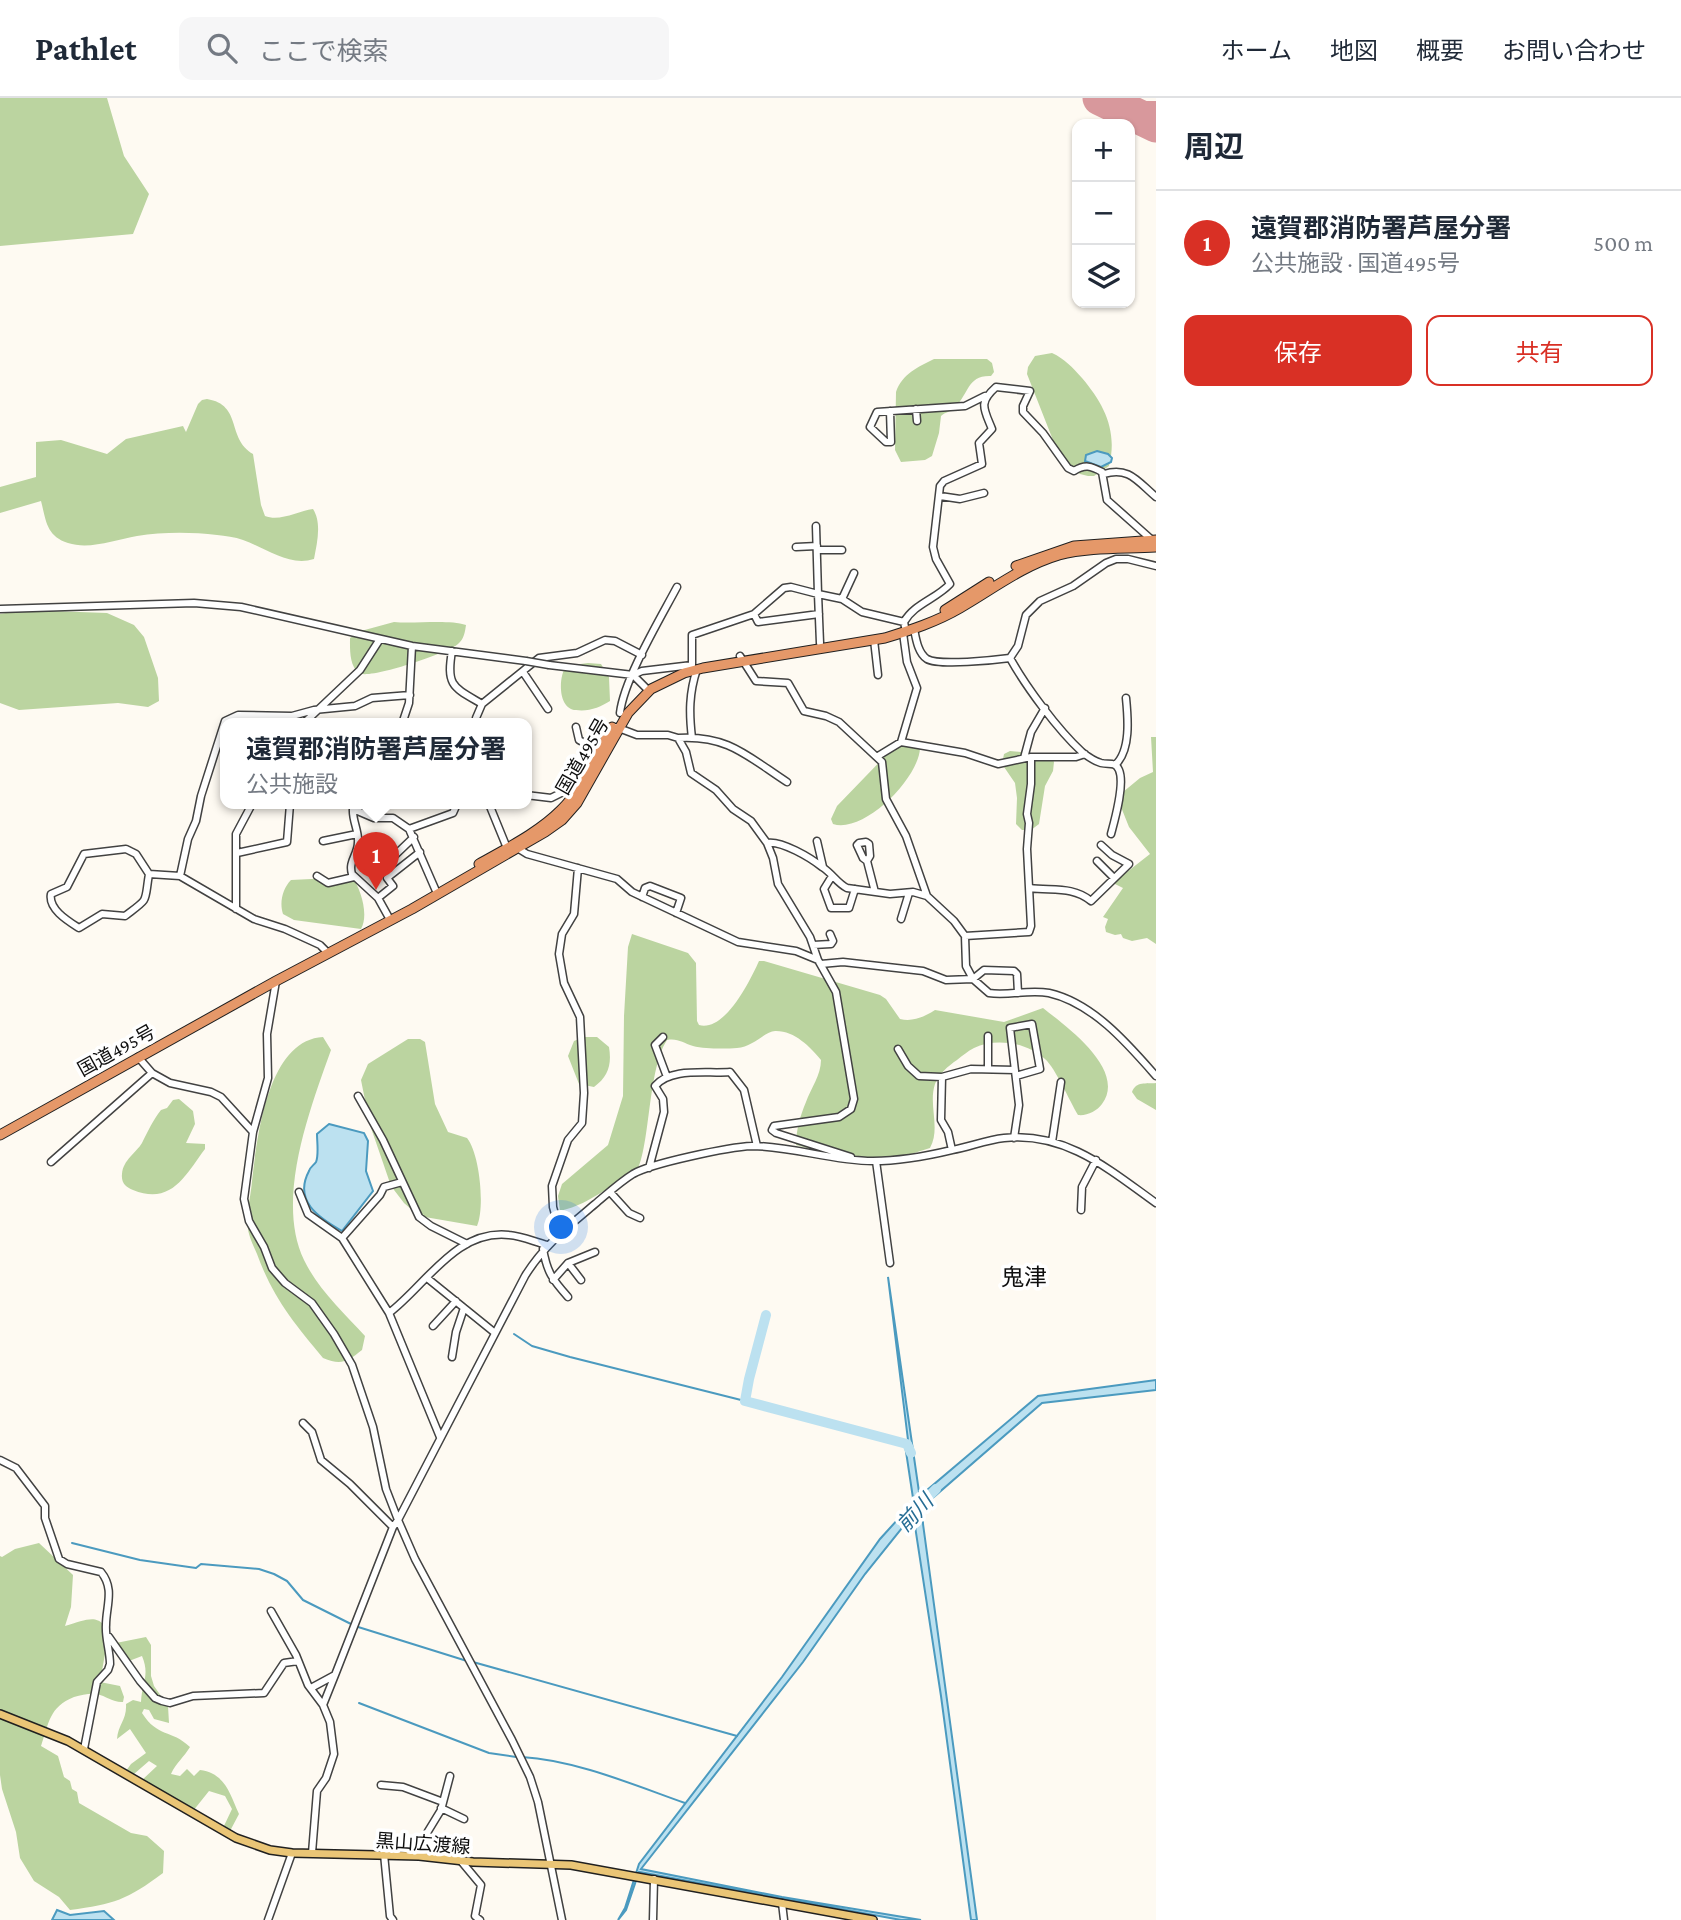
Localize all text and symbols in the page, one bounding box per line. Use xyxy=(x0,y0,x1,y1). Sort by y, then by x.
search box xyxy=(179,17,669,80)
icon: search xyxy=(203,29,241,67)
text: Pathlet xyxy=(35,30,137,67)
text: ここで検索 xyxy=(259,37,389,66)
text: ホーム xyxy=(1221,37,1292,64)
text: 地図 xyxy=(1330,37,1378,64)
text: 概要 xyxy=(1416,37,1464,64)
text: お問い合わせ xyxy=(1502,37,1646,64)
map controls xyxy=(1072,119,1135,308)
button: + xyxy=(1072,119,1135,182)
text: 周辺 xyxy=(1184,130,1244,163)
button: − xyxy=(1072,182,1135,245)
text: 遠賀郡消防署芦屋分署 xyxy=(1251,214,1511,243)
text: 1 xyxy=(1203,230,1211,256)
text: 500 m xyxy=(1593,230,1653,256)
button: layers xyxy=(1072,245,1135,308)
text: 公共施設 · 国道495号 xyxy=(1251,250,1460,276)
button: 保存 xyxy=(1184,315,1412,386)
button: 共有 xyxy=(1426,315,1653,386)
street label: 国道495号 xyxy=(552,714,613,798)
popup xyxy=(220,718,532,809)
text: 遠賀郡消防署芦屋分署 xyxy=(246,735,506,764)
text: 公共施設 xyxy=(246,771,338,797)
pin: 1 xyxy=(353,832,399,890)
street label: 国道495号 xyxy=(74,1021,158,1080)
your location xyxy=(544,1210,578,1244)
district label: 鬼津 xyxy=(1001,1264,1047,1290)
water label: 前川 xyxy=(892,1488,939,1537)
street label: 黒山広渡線 xyxy=(375,1830,471,1857)

